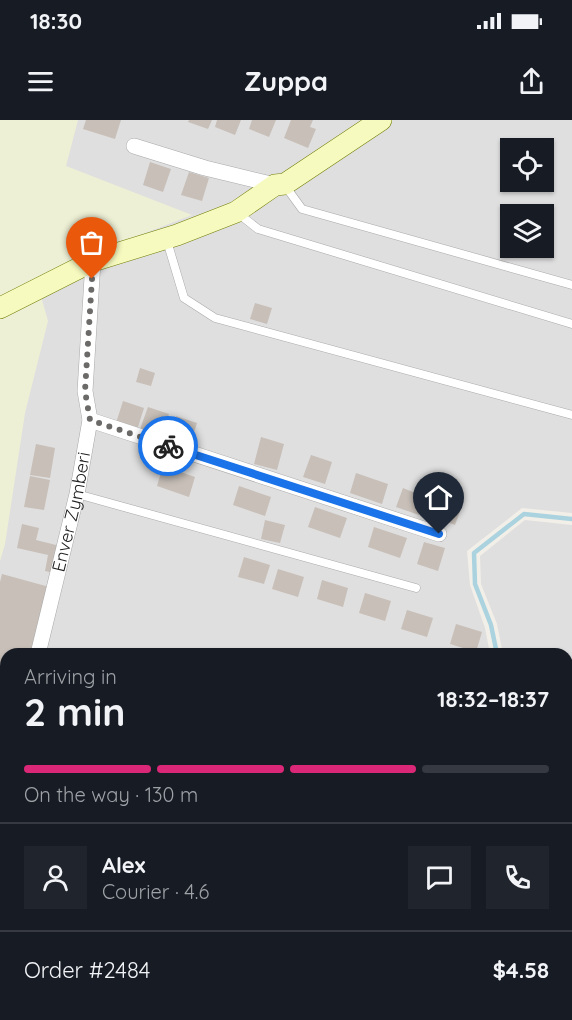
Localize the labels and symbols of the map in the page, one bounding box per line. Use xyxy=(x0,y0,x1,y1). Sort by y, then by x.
pin xyxy=(66,217,117,279)
courier xyxy=(138,416,198,476)
street label: Enver Zymberi xyxy=(46,450,95,574)
pin xyxy=(413,472,464,534)

